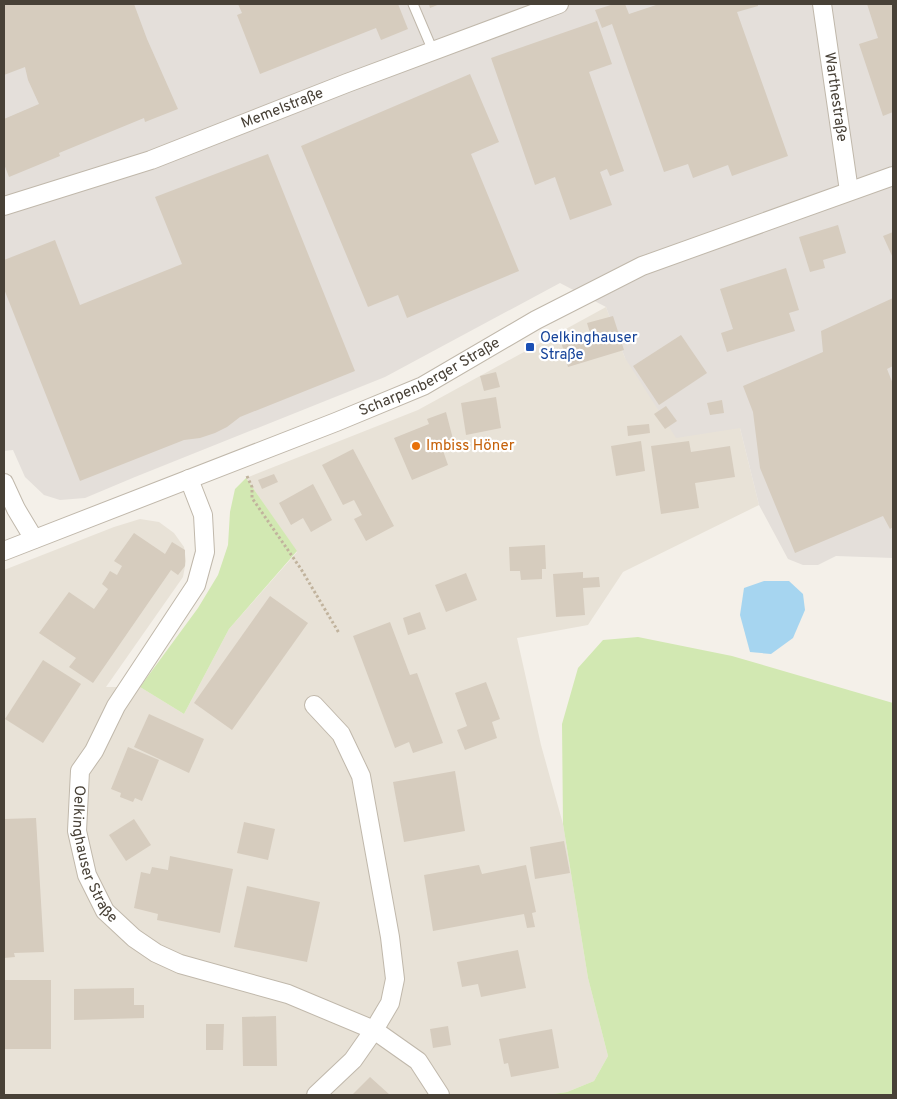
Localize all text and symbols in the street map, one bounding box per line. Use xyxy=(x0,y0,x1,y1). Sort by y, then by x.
street label: Warthestraße xyxy=(820,51,851,143)
street label: Memelstraße xyxy=(238,84,326,133)
place label: Oelkinghauser Straße xyxy=(540,329,638,365)
street label: Scharpenberger Straße xyxy=(356,334,504,421)
marker: Oelkinghauser Straße xyxy=(524,341,536,353)
place label: Imbiss Höner xyxy=(426,437,515,456)
marker: Imbiss Höner xyxy=(410,440,422,452)
street label: Oelkinghauser Straße xyxy=(67,785,121,927)

